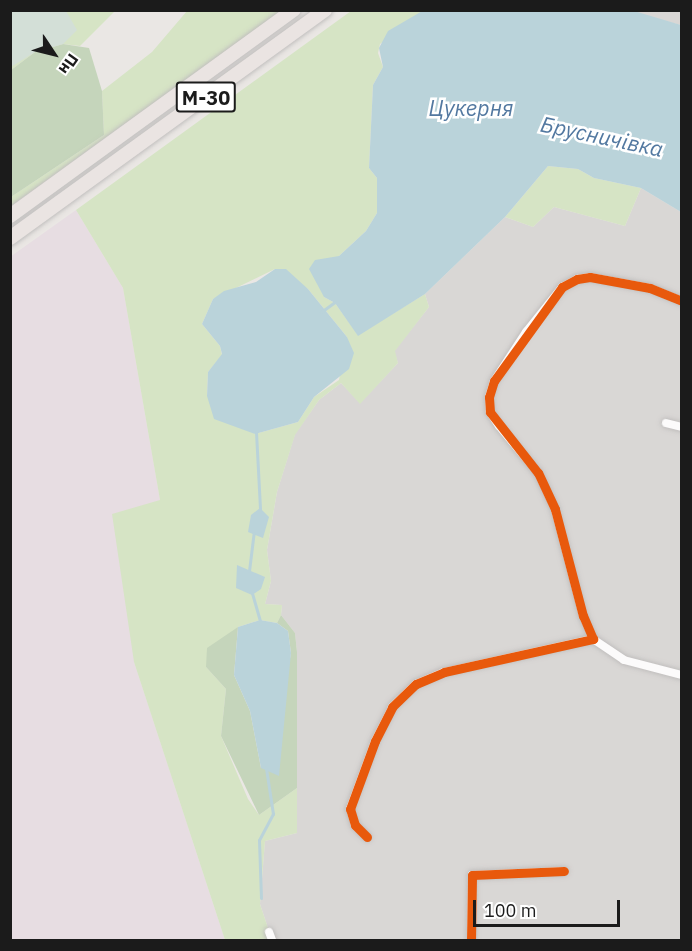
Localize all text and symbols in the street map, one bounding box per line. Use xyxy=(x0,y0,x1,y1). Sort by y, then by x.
north arrow xyxy=(24,24,84,84)
text: Пн xyxy=(54,50,83,79)
road number: М-30 xyxy=(174,80,238,114)
water label: Цукерня xyxy=(429,95,513,121)
water label: Брусничівка xyxy=(538,110,666,162)
scale bar xyxy=(476,888,623,926)
text: 100 m xyxy=(484,899,536,922)

